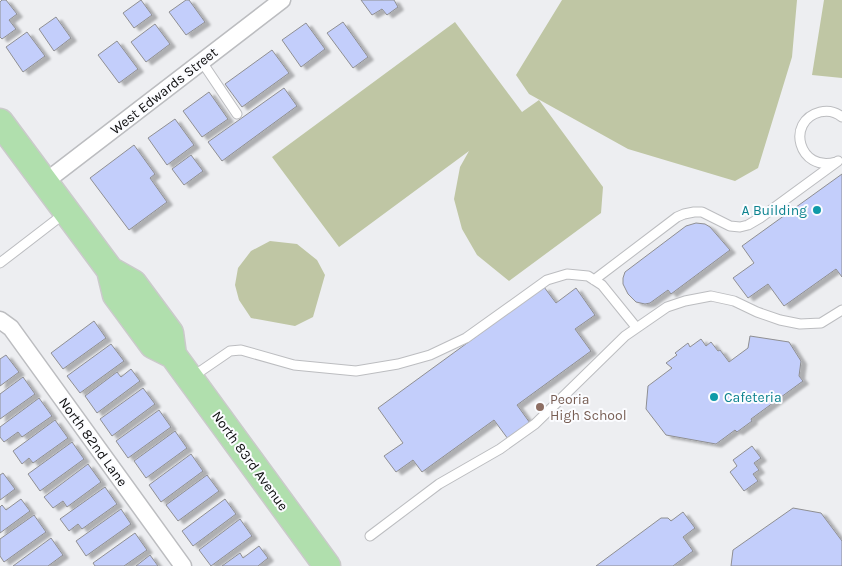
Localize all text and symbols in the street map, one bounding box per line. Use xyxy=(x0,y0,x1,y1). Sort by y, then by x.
street label: West Edwards Street xyxy=(107,44,221,138)
place label: A Building xyxy=(742,202,807,219)
marker: A Building xyxy=(811,204,823,216)
place label: Cafeteria xyxy=(724,389,782,406)
place label: Peoria High School xyxy=(550,391,627,424)
marker: Cafeteria xyxy=(708,391,720,403)
street label: North 82nd Lane xyxy=(55,394,131,490)
marker: Peoria High School xyxy=(534,401,546,413)
street label: North 83rd Avenue xyxy=(208,408,292,514)

